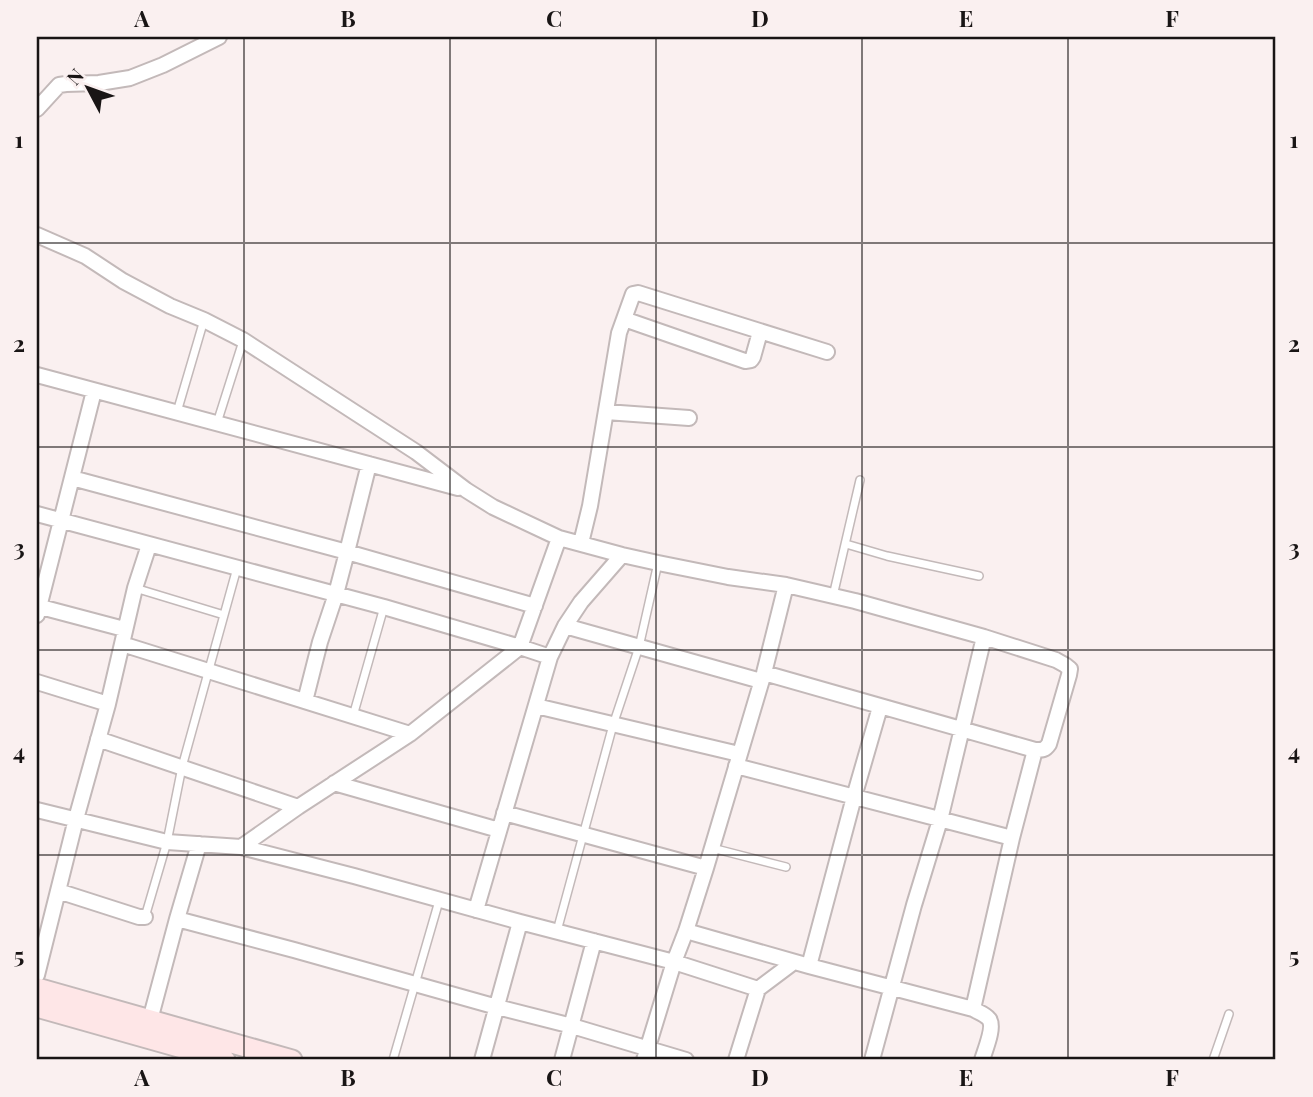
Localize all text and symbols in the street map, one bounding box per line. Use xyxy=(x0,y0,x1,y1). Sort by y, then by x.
text: A xyxy=(133,2,150,33)
text: B xyxy=(340,2,356,33)
text: C xyxy=(546,2,562,33)
text: D xyxy=(751,2,769,33)
text: E xyxy=(959,2,973,33)
text: F xyxy=(1165,2,1179,33)
north arrow xyxy=(52,52,122,122)
text: N xyxy=(60,62,89,90)
text: 1 xyxy=(15,123,24,154)
text: 1 xyxy=(1290,123,1299,154)
text: 2 xyxy=(13,327,25,358)
text: 2 xyxy=(1288,327,1300,358)
text: 3 xyxy=(13,531,25,562)
text: 3 xyxy=(1288,531,1300,562)
text: 4 xyxy=(13,735,25,766)
text: 4 xyxy=(1288,735,1300,766)
text: 5 xyxy=(14,939,24,970)
text: 5 xyxy=(1289,939,1299,970)
text: A xyxy=(133,1061,150,1092)
text: B xyxy=(340,1061,356,1092)
text: C xyxy=(546,1061,562,1092)
text: D xyxy=(751,1061,769,1092)
text: E xyxy=(959,1061,973,1092)
text: F xyxy=(1165,1061,1179,1092)

